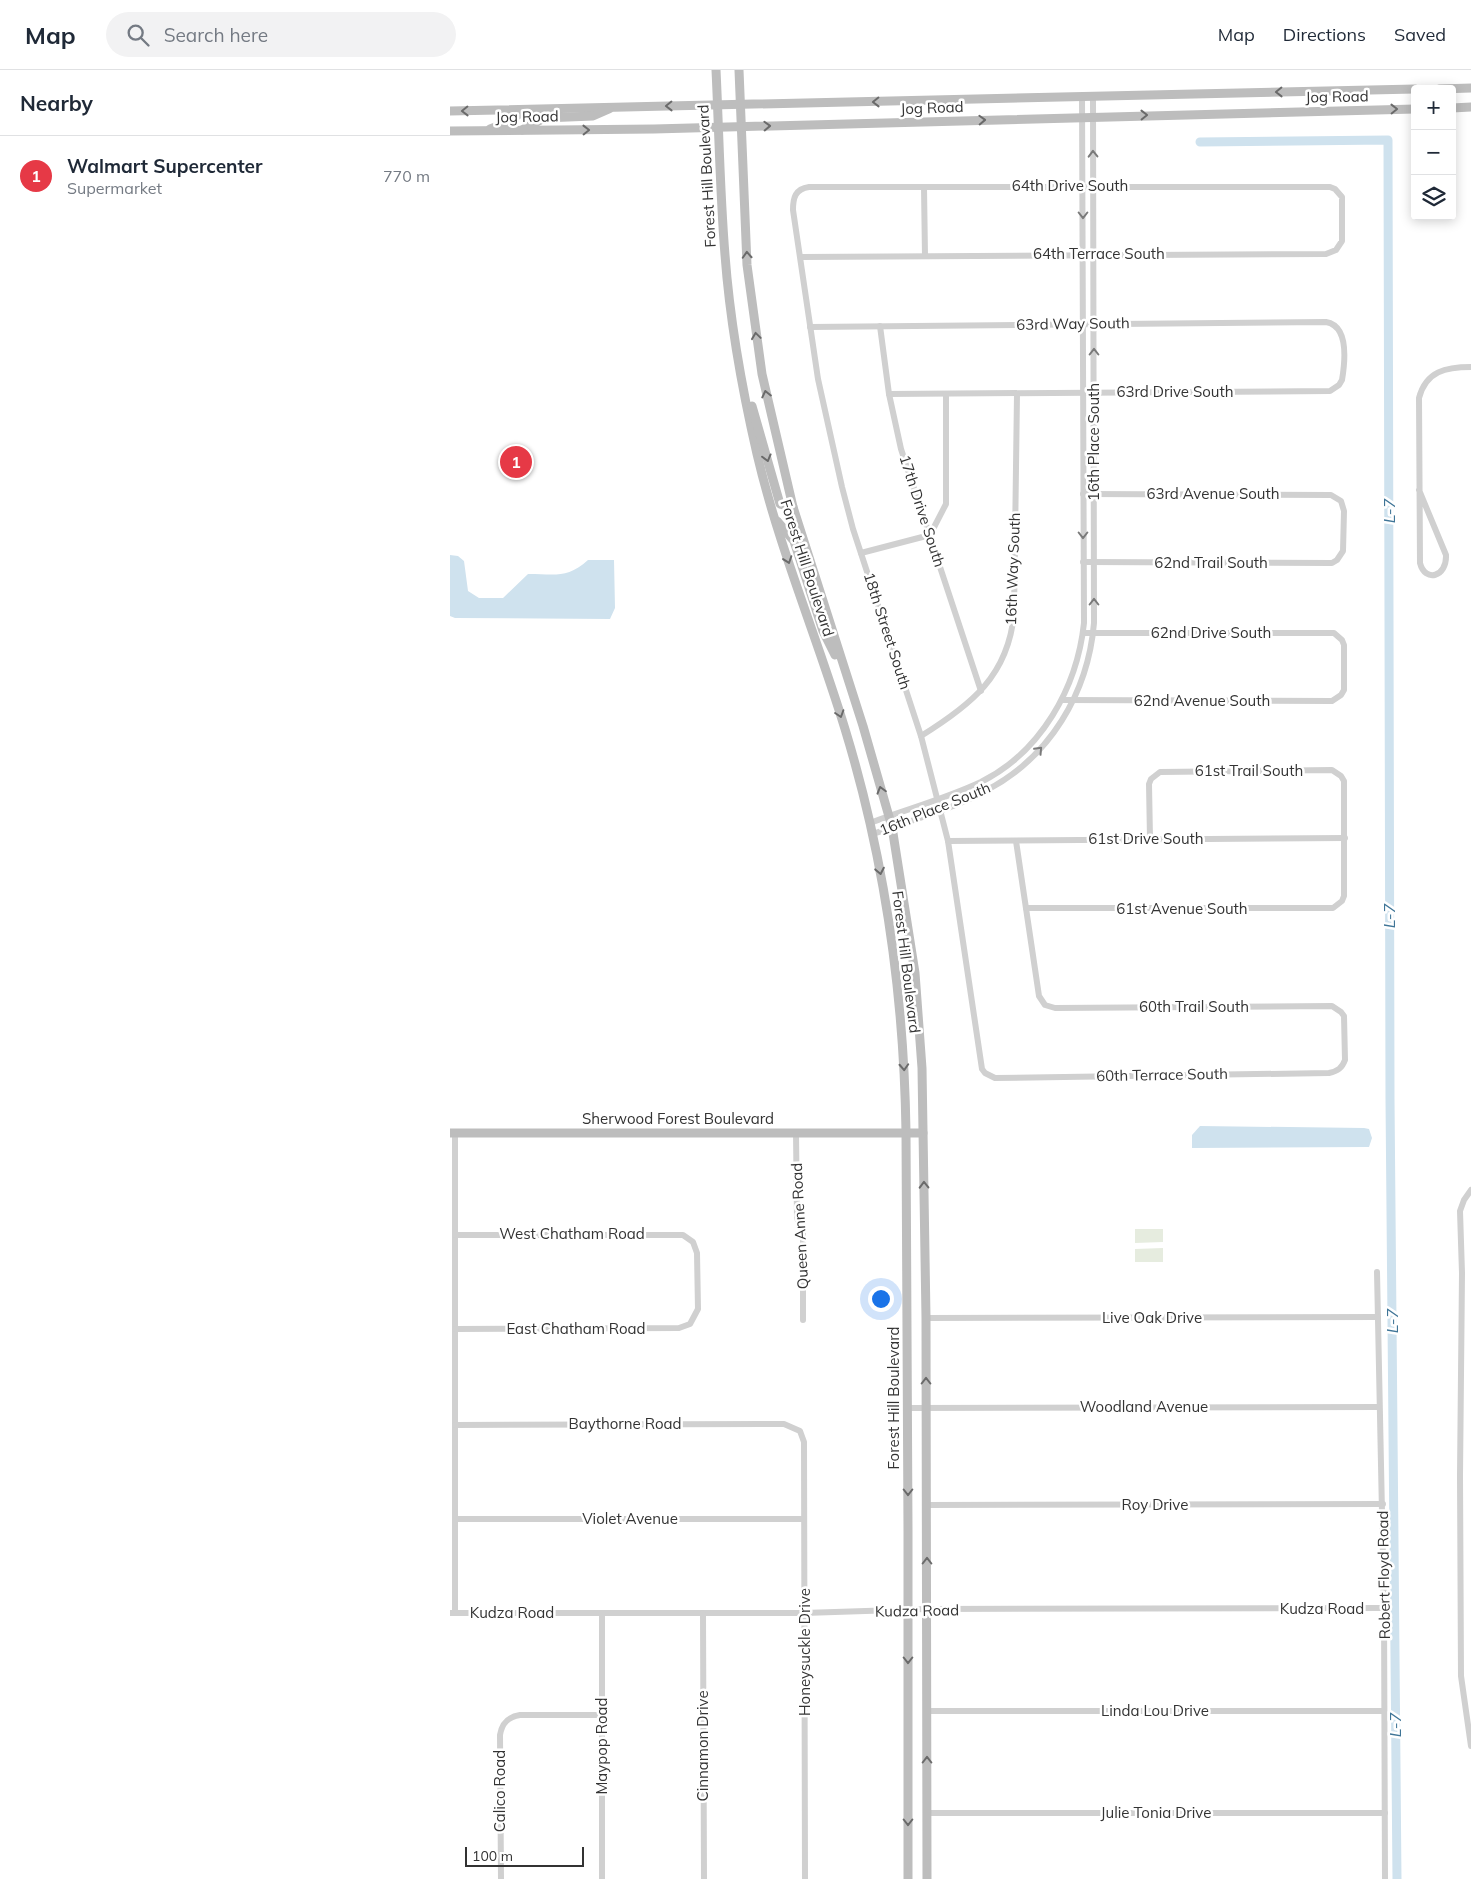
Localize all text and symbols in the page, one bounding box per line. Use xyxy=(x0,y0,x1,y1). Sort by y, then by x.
search box xyxy=(106,12,456,57)
text: Map xyxy=(25,20,76,50)
icon: search xyxy=(124,21,152,49)
text: Search here xyxy=(164,23,268,47)
text: Map xyxy=(1218,23,1255,46)
text: Directions xyxy=(1283,23,1366,46)
text: Saved xyxy=(1394,23,1446,46)
map controls xyxy=(1411,85,1456,220)
button: + xyxy=(1411,85,1456,130)
street label: Jog Road xyxy=(1305,86,1369,107)
one-way arrow xyxy=(1274,87,1282,97)
text: Nearby xyxy=(20,90,93,116)
one-way arrow xyxy=(871,97,879,107)
street label: Jog Road xyxy=(900,97,964,118)
one-way arrow xyxy=(664,101,672,111)
street label: Forest Hill Boulevard xyxy=(693,104,720,248)
one-way arrow xyxy=(1390,104,1398,114)
one-way arrow xyxy=(461,106,468,116)
street label: Jog Road xyxy=(495,106,559,127)
one-way arrow xyxy=(1140,110,1148,120)
one-way arrow xyxy=(978,115,986,125)
one-way arrow xyxy=(764,121,771,131)
one-way arrow xyxy=(583,125,591,135)
button: − xyxy=(1411,130,1456,175)
one-way arrow xyxy=(1088,150,1099,158)
text: Walmart Supercenter xyxy=(67,154,263,178)
text: 1 xyxy=(31,166,41,186)
text: 770 m xyxy=(383,166,430,186)
button: layers xyxy=(1411,175,1456,220)
street label: 64th Drive South xyxy=(1012,176,1128,195)
text: Supermarket xyxy=(67,178,162,198)
one-way arrow xyxy=(1078,212,1088,219)
street label: 64th Terrace South xyxy=(1033,244,1165,263)
one-way arrow xyxy=(741,251,752,259)
street label: 63rd Way South xyxy=(1016,313,1130,334)
one-way arrow xyxy=(752,331,762,340)
one-way arrow xyxy=(1089,348,1099,356)
street label: 63rd Drive South xyxy=(1116,382,1234,401)
street label: 16th Place South xyxy=(1084,383,1103,501)
one-way arrow xyxy=(761,390,772,399)
pin: 1 xyxy=(500,443,532,481)
street label: 17th Drive South xyxy=(895,452,950,569)
one-way arrow xyxy=(762,453,772,461)
street label: 63rd Avenue South xyxy=(1146,484,1280,503)
street label: Forest Hill Boulevard xyxy=(776,497,839,639)
water label: L-7 xyxy=(1379,498,1399,523)
street label: 16th Way South xyxy=(1001,512,1024,626)
one-way arrow xyxy=(1078,532,1088,539)
street label: 62nd Trail South xyxy=(1154,553,1268,572)
one-way arrow xyxy=(783,555,793,564)
street label: 18th Street South xyxy=(860,570,915,692)
one-way arrow xyxy=(1089,598,1099,606)
street label: 62nd Drive South xyxy=(1151,623,1271,642)
street label: 62nd Avenue South xyxy=(1134,691,1270,710)
one-way arrow xyxy=(834,709,844,718)
one-way arrow xyxy=(1033,747,1042,756)
street label: 61st Trail South xyxy=(1195,761,1303,780)
street label: 16th Place South xyxy=(876,778,993,839)
one-way arrow xyxy=(877,786,887,795)
street label: 61st Drive South xyxy=(1088,829,1204,848)
one-way arrow xyxy=(874,867,884,876)
street label: Forest Hill Boulevard xyxy=(888,890,925,1034)
street label: 61st Avenue South xyxy=(1116,899,1248,918)
water label: L-7 xyxy=(1379,903,1399,928)
street label: 60th Trail South xyxy=(1139,997,1249,1016)
one-way arrow xyxy=(899,1063,910,1071)
street label: 60th Terrace South xyxy=(1096,1064,1228,1085)
street label: Sherwood Forest Boulevard xyxy=(582,1109,774,1128)
street label: Queen Anne Road xyxy=(787,1162,812,1290)
one-way arrow xyxy=(918,1180,929,1188)
street label: West Chatham Road xyxy=(499,1224,645,1243)
your location xyxy=(868,1286,894,1312)
street label: Live Oak Drive xyxy=(1102,1308,1202,1327)
water label: L-7 xyxy=(1382,1308,1402,1333)
street label: East Chatham Road xyxy=(506,1319,646,1338)
street label: Forest Hill Boulevard xyxy=(884,1326,903,1470)
one-way arrow xyxy=(921,1376,931,1384)
street label: Woodland Avenue xyxy=(1080,1397,1208,1416)
street label: Baythorne Road xyxy=(569,1414,681,1433)
one-way arrow xyxy=(903,1488,913,1496)
street label: Roy Drive xyxy=(1122,1495,1188,1514)
street label: Violet Avenue xyxy=(582,1509,678,1528)
street label: Robert Floyd Road xyxy=(1373,1510,1394,1640)
one-way arrow xyxy=(922,1556,932,1564)
street label: Honeysuckle Drive xyxy=(795,1588,814,1716)
street label: Kudza Road xyxy=(1280,1599,1364,1618)
street label: Kudza Road xyxy=(875,1600,959,1621)
street label: Kudza Road xyxy=(470,1603,554,1622)
one-way arrow xyxy=(903,1656,913,1664)
street label: Cinnamon Drive xyxy=(693,1690,712,1802)
street label: Maypop Road xyxy=(592,1697,611,1795)
street label: Linda Lou Drive xyxy=(1101,1701,1209,1720)
water label: L-7 xyxy=(1385,1712,1405,1737)
street label: Calico Road xyxy=(490,1750,509,1832)
one-way arrow xyxy=(922,1756,932,1764)
street label: Julie Tonia Drive xyxy=(1101,1803,1211,1822)
one-way arrow xyxy=(903,1819,913,1827)
scale bar xyxy=(465,1844,584,1867)
text: 100 m xyxy=(472,1847,513,1865)

